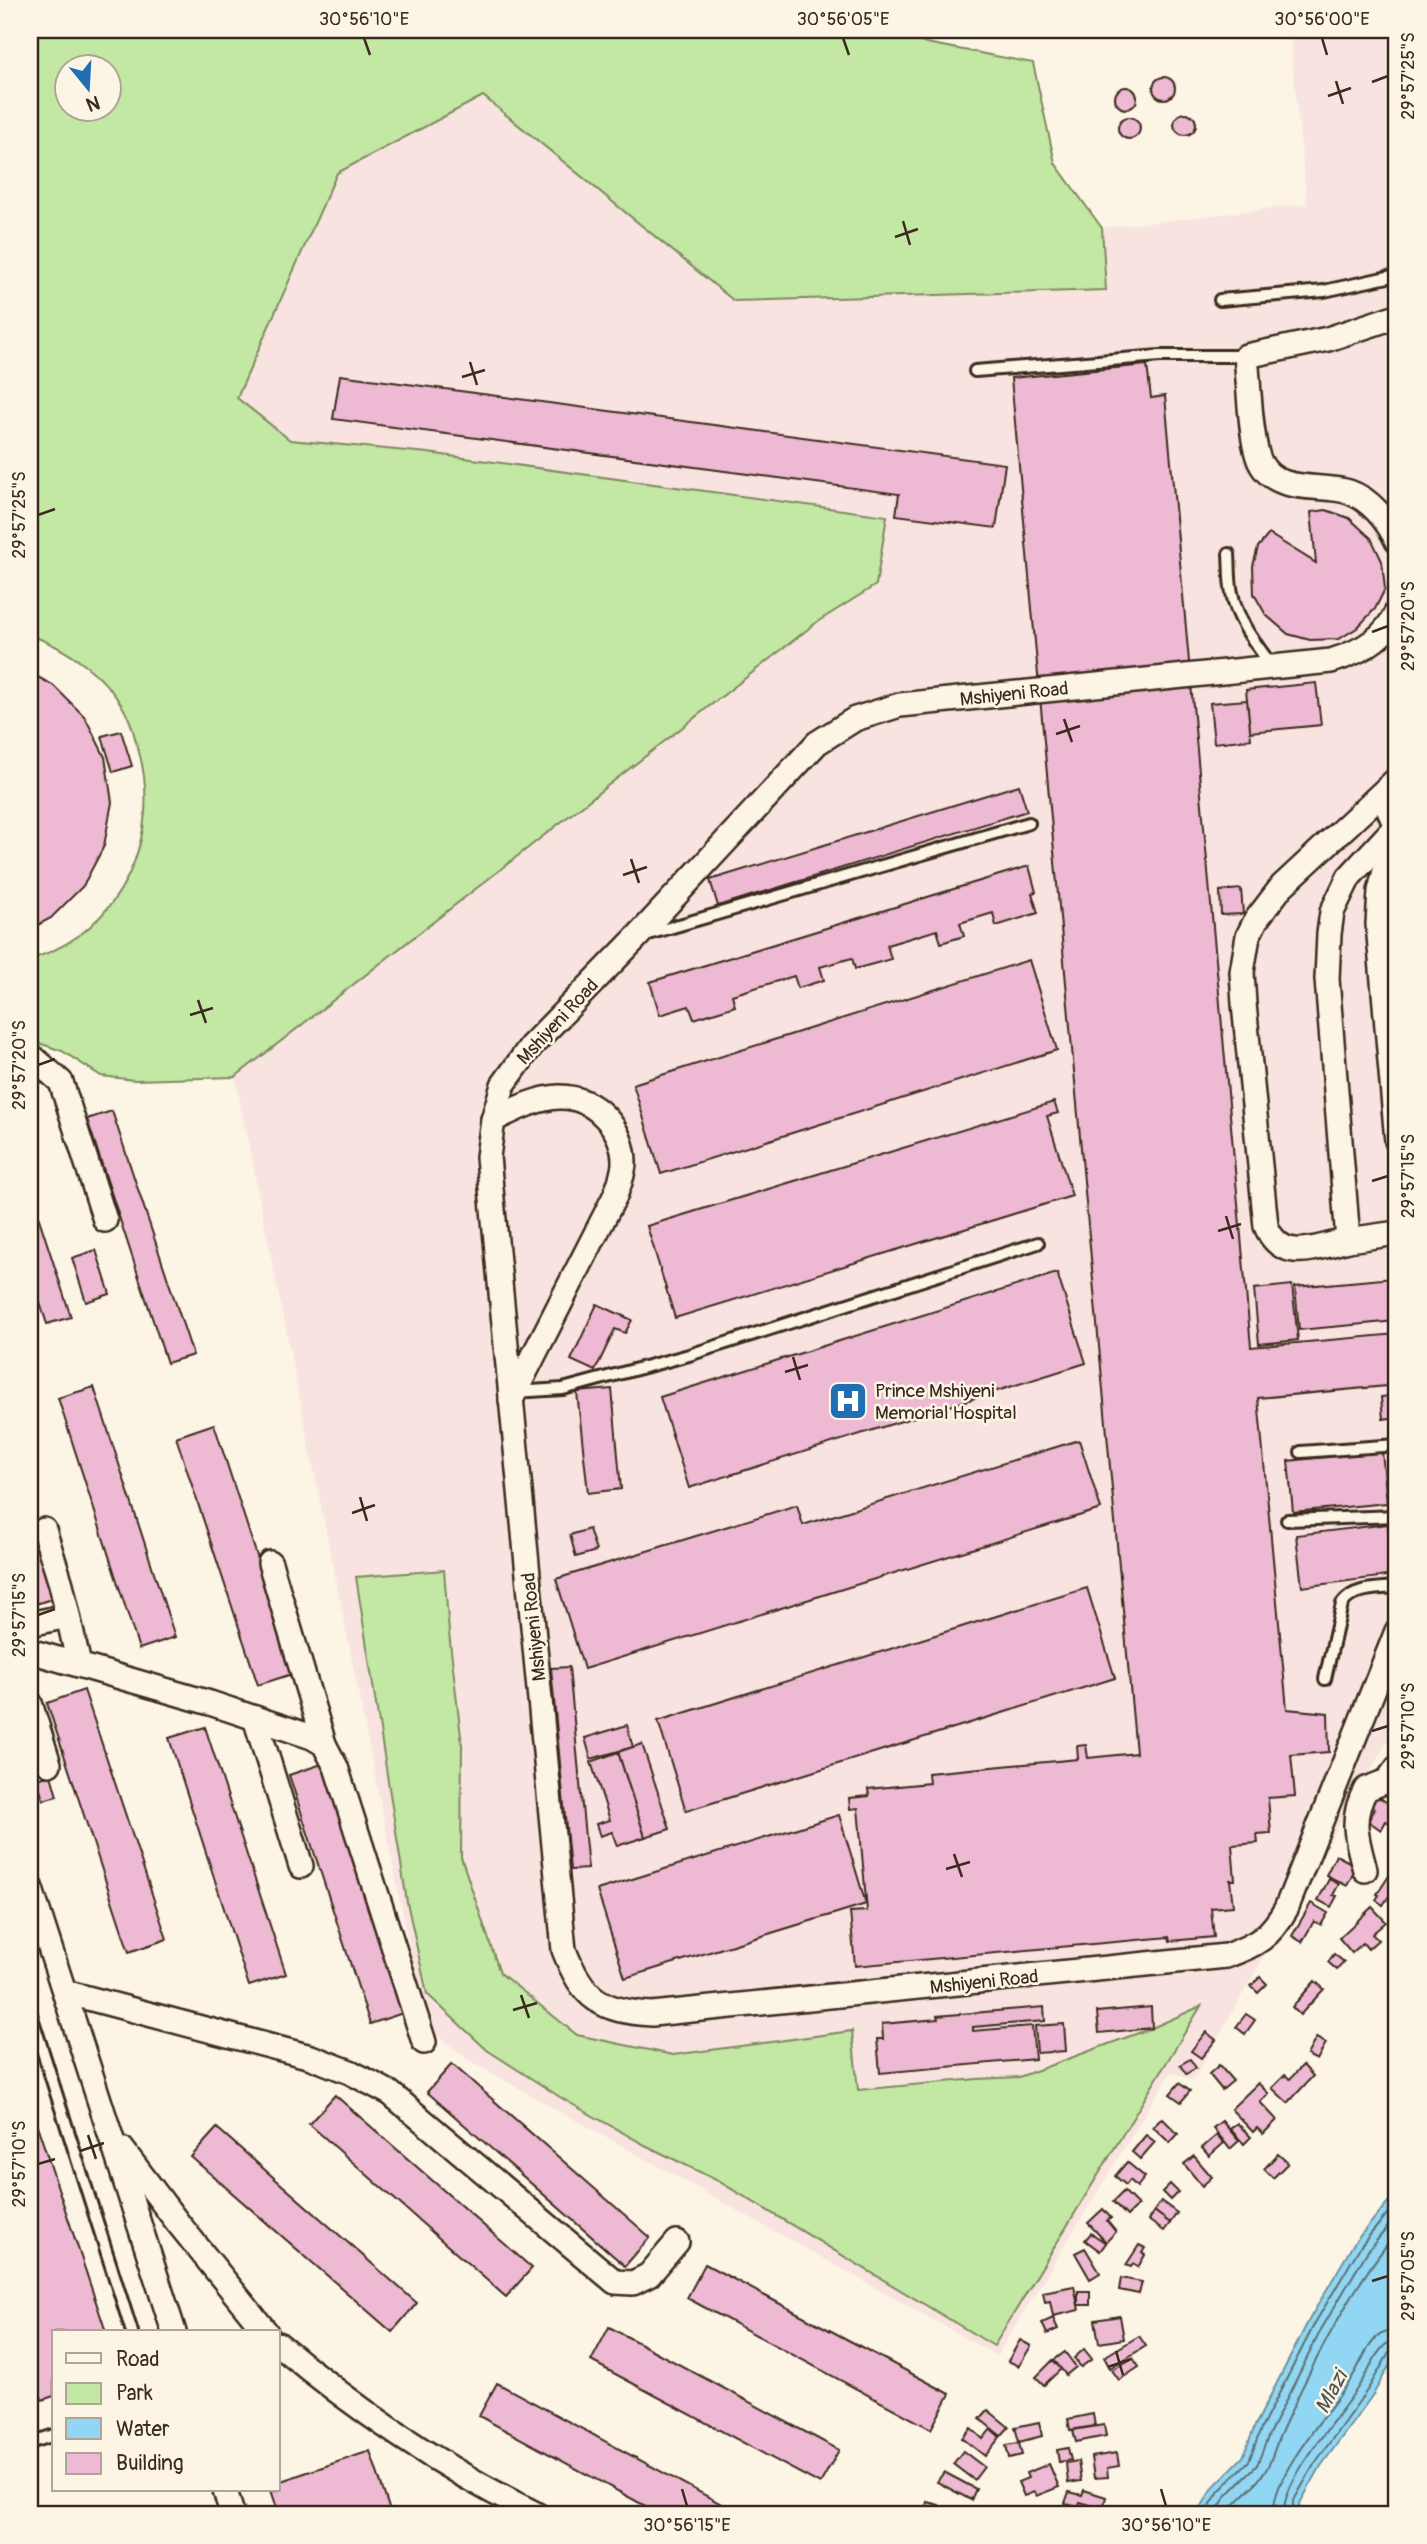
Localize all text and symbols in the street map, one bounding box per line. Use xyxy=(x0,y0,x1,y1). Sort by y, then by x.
text: 30°56'10"E xyxy=(319,8,409,31)
text: 30°56'05"E xyxy=(797,8,889,31)
text: 30°56'00"E xyxy=(1274,8,1370,31)
text: 29°57'25"S xyxy=(1397,32,1420,120)
north arrow xyxy=(52,52,122,122)
text: N xyxy=(83,90,103,117)
text: 29°57'25"S xyxy=(8,471,31,559)
text: 29°57'20"S xyxy=(1397,581,1420,671)
street label: Mshiyeni Road xyxy=(959,676,1070,712)
street label: Mshiyeni Road xyxy=(512,974,604,1070)
text: 29°57'20"S xyxy=(8,1020,31,1110)
text: 29°57'15"S xyxy=(1397,1134,1420,1218)
place label: Prince Mshiyeni Memorial Hospital xyxy=(875,1379,1017,1425)
hospital icon: Prince Mshiyeni Memorial Hospital xyxy=(827,1380,869,1422)
street label: Mshiyeni Road xyxy=(516,1571,552,1682)
text: 29°57'15"S xyxy=(8,1573,31,1657)
text: 29°57'10"S xyxy=(1397,1682,1420,1770)
street label: Mshiyeni Road xyxy=(929,1964,1040,2000)
text: 29°57'10"S xyxy=(8,2120,31,2208)
text: 29°57'05"S xyxy=(1397,2231,1420,2321)
legend xyxy=(52,2330,280,2492)
text: Road xyxy=(116,2346,160,2373)
water label: Mlazi xyxy=(1309,2363,1355,2418)
text: Park xyxy=(116,2380,153,2407)
text: Water xyxy=(116,2416,170,2443)
text: Building xyxy=(116,2450,183,2477)
text: 30°56'15"E xyxy=(643,2514,731,2537)
text: 30°56'10"E xyxy=(1121,2514,1211,2537)

